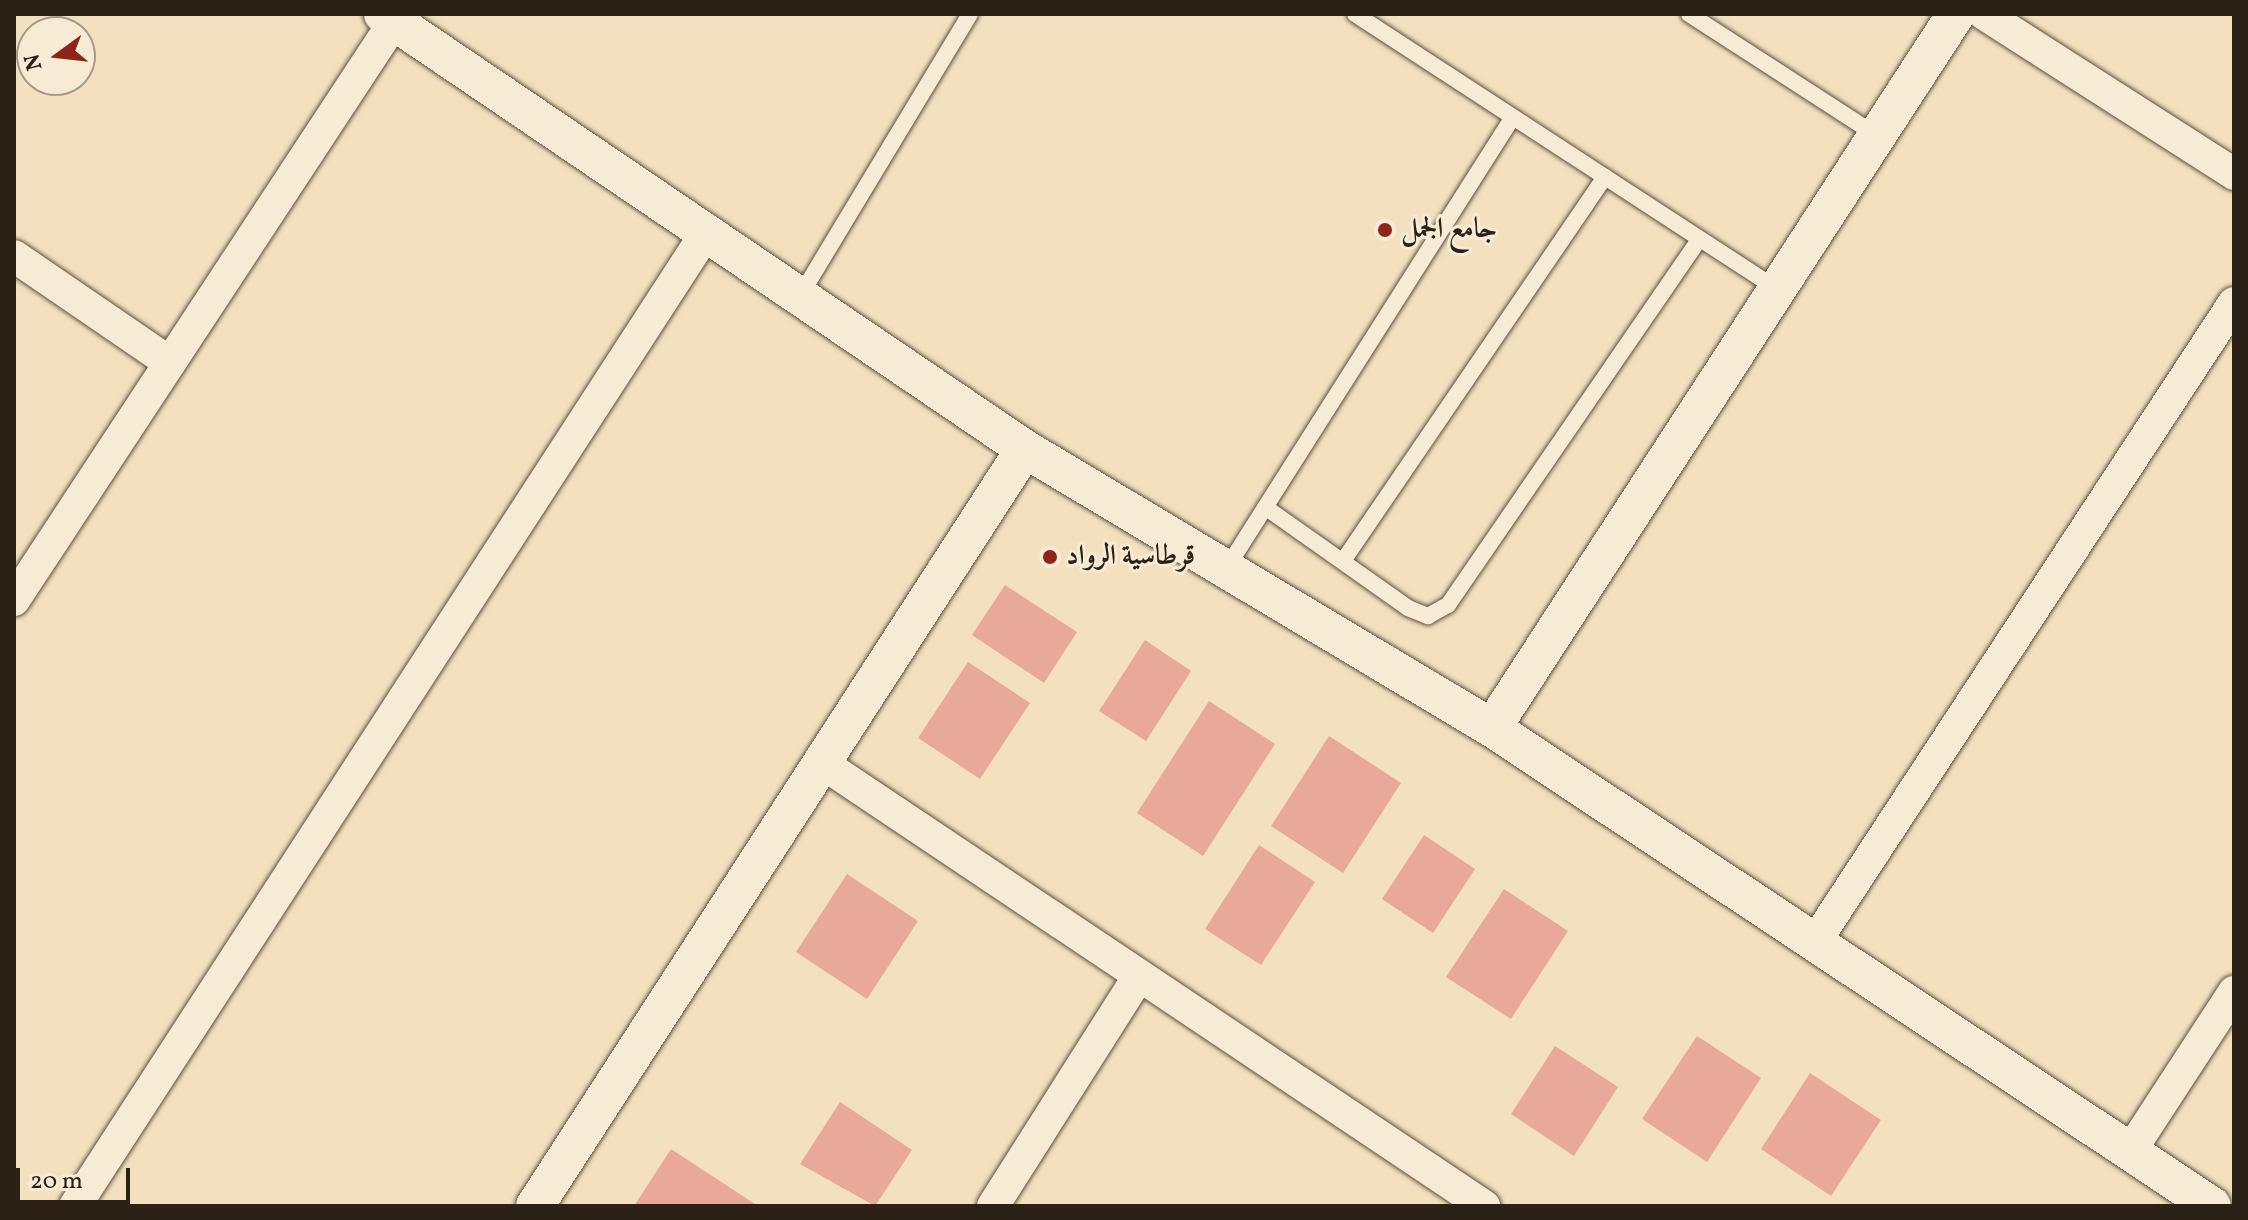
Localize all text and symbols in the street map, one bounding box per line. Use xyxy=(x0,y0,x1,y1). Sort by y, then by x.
north arrow xyxy=(16,16,96,96)
text: N xyxy=(17,50,51,74)
place label: جامع الجمل xyxy=(1401,213,1497,247)
marker: جامع الجمل xyxy=(1376,221,1394,239)
place label: قرطاسية الرواد xyxy=(1066,540,1195,574)
marker: قرطاسية الرواد xyxy=(1041,548,1059,566)
scale bar xyxy=(20,1152,134,1202)
text: 20 m xyxy=(30,1165,83,1199)

